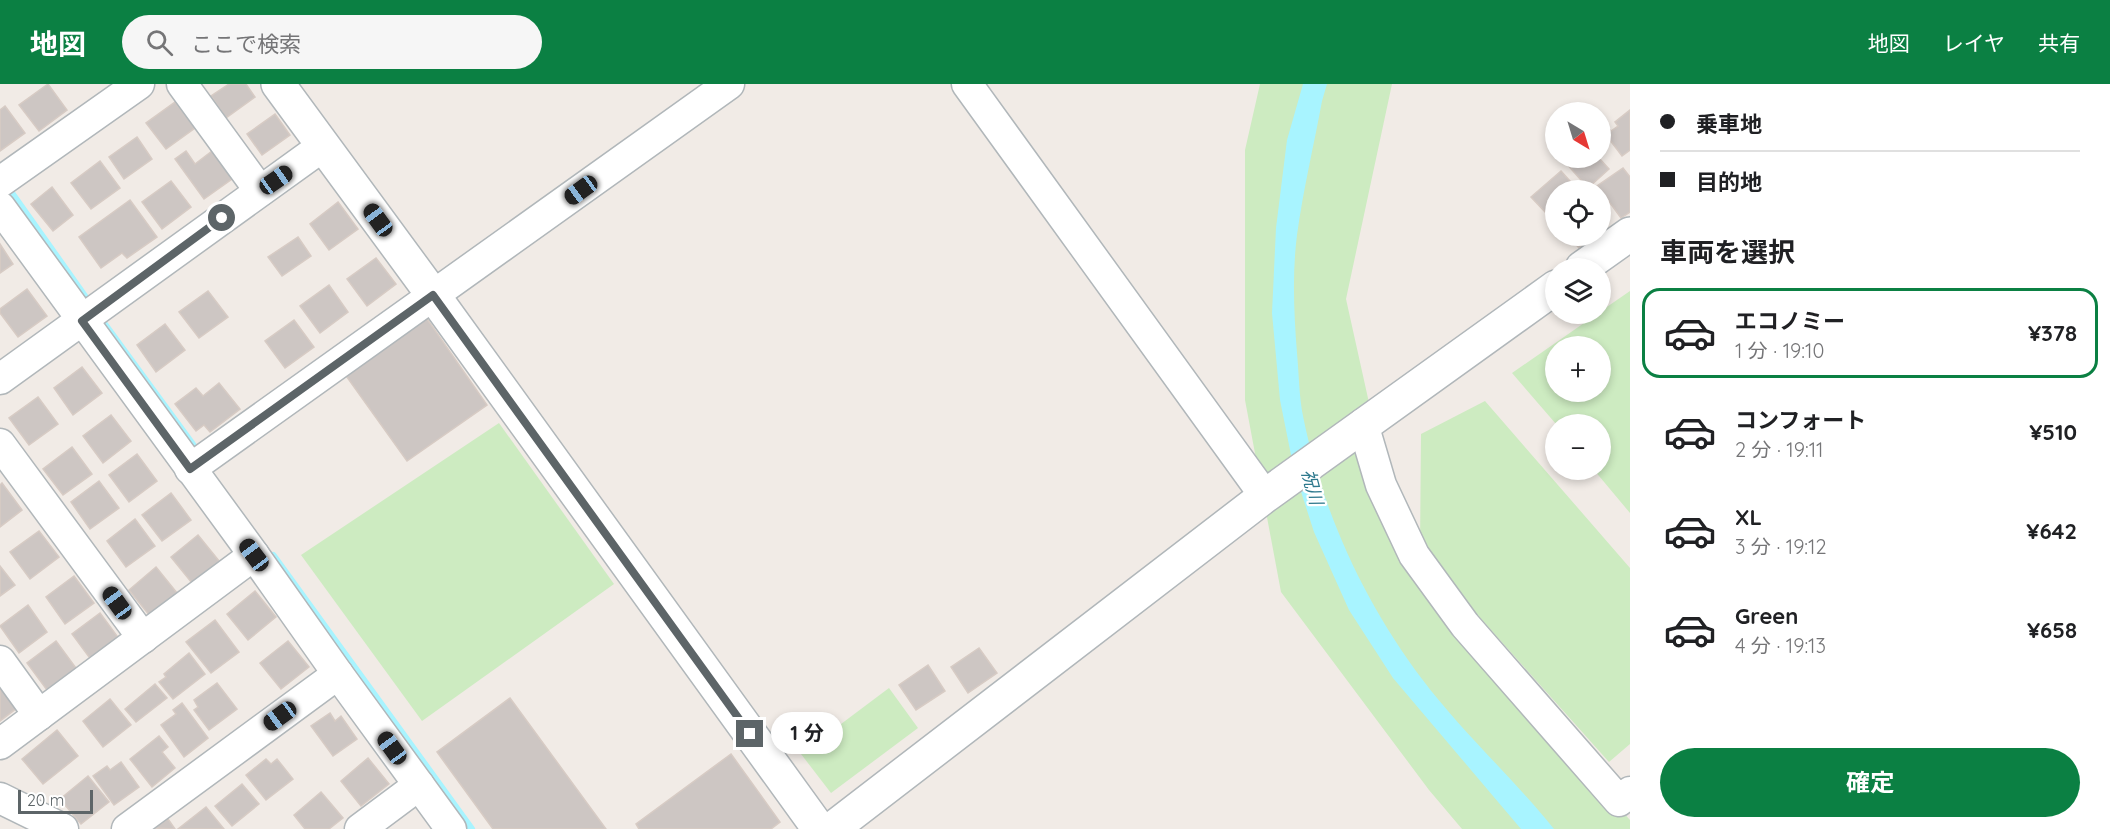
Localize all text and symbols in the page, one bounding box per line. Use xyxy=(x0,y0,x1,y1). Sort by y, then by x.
search box xyxy=(122,15,542,69)
text: 地図 xyxy=(30,26,86,61)
icon: search xyxy=(143,26,176,59)
text: ここで検索 xyxy=(191,30,301,58)
text: 地図 xyxy=(1868,30,1910,56)
text: レイヤ xyxy=(1943,30,2005,56)
text: 共有 xyxy=(2038,30,2080,56)
north arrow xyxy=(1545,102,1611,168)
map controls xyxy=(1545,102,1611,480)
text: 乗車地 xyxy=(1696,110,1762,138)
car xyxy=(256,162,296,198)
text: 目的地 xyxy=(1696,168,1762,196)
car xyxy=(561,172,601,208)
button: locate xyxy=(1545,180,1611,246)
car xyxy=(360,200,396,240)
route start xyxy=(208,204,235,231)
text: 車両を選択 xyxy=(1660,235,1795,269)
button: layers xyxy=(1545,258,1611,324)
icon: car xyxy=(1663,306,1717,360)
text: エコノミー xyxy=(1735,307,1845,335)
text: ¥378 xyxy=(2028,319,2077,347)
button: + xyxy=(1545,336,1611,402)
text: 1 分 · 19:10 xyxy=(1735,338,1824,363)
icon: car xyxy=(1663,405,1717,459)
text: コンフォート xyxy=(1735,406,1866,434)
button: − xyxy=(1545,414,1611,480)
text: ¥510 xyxy=(2029,418,2077,446)
text: 2 分 · 19:11 xyxy=(1735,437,1823,462)
water label: 祝川 xyxy=(1297,467,1329,509)
text: XL xyxy=(1735,503,1762,531)
icon: car xyxy=(1663,504,1717,558)
text: ¥642 xyxy=(2026,517,2077,545)
text: 3 分 · 19:12 xyxy=(1735,534,1827,559)
car xyxy=(236,535,272,575)
car xyxy=(99,583,135,623)
text: Green xyxy=(1735,602,1798,630)
icon: car xyxy=(1663,603,1717,657)
text: ¥658 xyxy=(2027,616,2077,644)
text: 4 分 · 19:13 xyxy=(1735,633,1826,658)
car xyxy=(260,698,300,734)
callout: 1 分 xyxy=(771,713,843,755)
route end xyxy=(736,720,763,747)
text: 1 分 xyxy=(790,720,824,745)
car xyxy=(374,728,410,768)
button: 確定 xyxy=(1660,748,2080,817)
scale bar xyxy=(18,787,93,814)
text: 20 m xyxy=(27,790,64,810)

